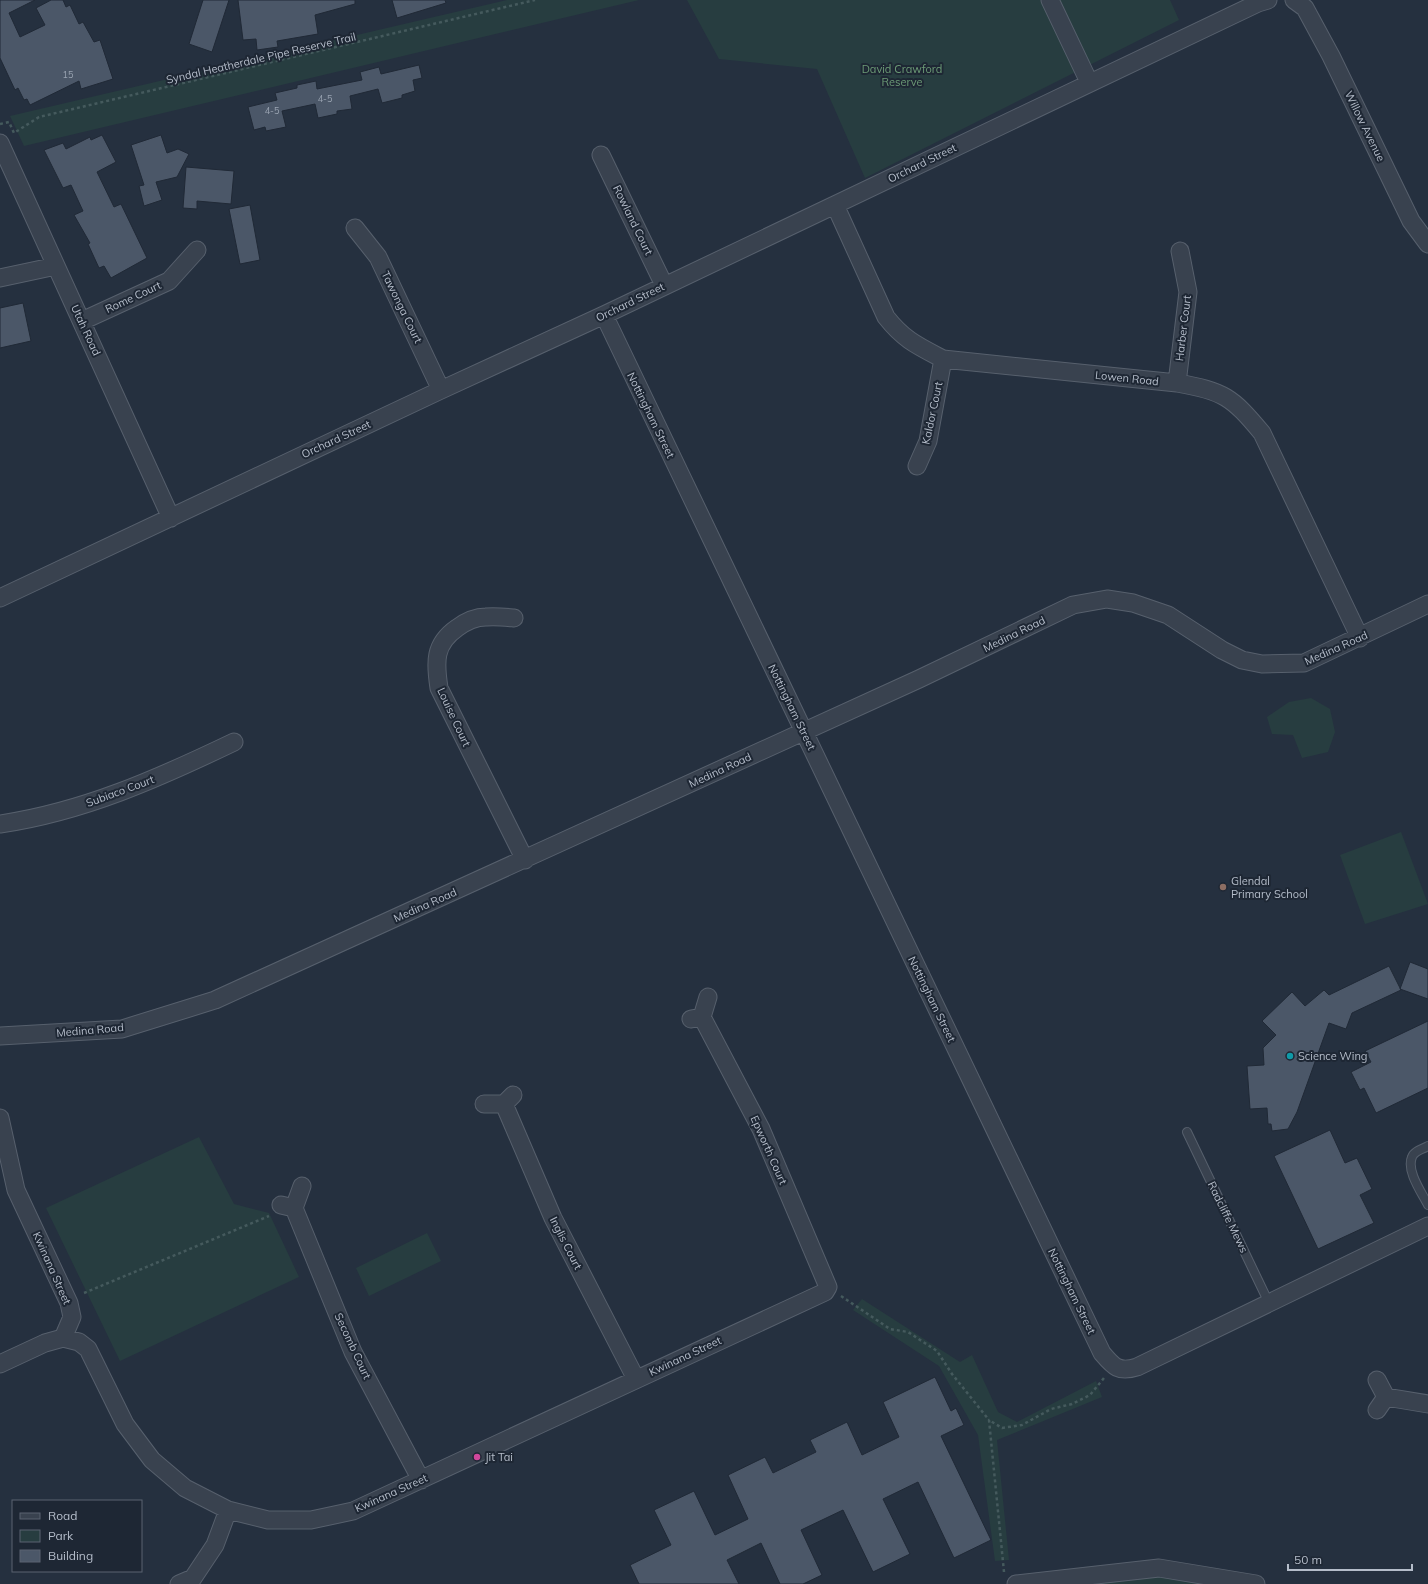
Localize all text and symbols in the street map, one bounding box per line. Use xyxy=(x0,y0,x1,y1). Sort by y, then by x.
street label: Syndal Heatherdale Pipe Reserve Trail xyxy=(165,29,357,87)
park label: David Crawford Reserve xyxy=(862,62,942,89)
house number: 15 xyxy=(63,69,74,80)
street label: Willow Avenue xyxy=(1342,88,1388,164)
house number: 4-5 xyxy=(318,93,333,104)
house number: 4-5 xyxy=(265,105,280,116)
street label: Orchard Street xyxy=(885,140,959,186)
street label: Rowland Court xyxy=(610,183,656,257)
street label: Tawonga Court xyxy=(378,269,426,346)
street label: Rome Court xyxy=(103,278,163,316)
street label: Orchard Street xyxy=(593,279,667,325)
street label: Harber Court xyxy=(1172,294,1194,362)
street label: Utah Road xyxy=(68,302,104,358)
street label: Lowen Road xyxy=(1094,368,1160,388)
street label: Nottingham Street xyxy=(624,370,678,460)
street label: Kaldor Court xyxy=(919,380,946,446)
street label: Orchard Street xyxy=(299,417,373,461)
street label: Medina Road xyxy=(981,613,1047,655)
street label: Medina Road xyxy=(1302,628,1370,668)
street label: Nottingham Street xyxy=(765,662,819,752)
street label: Louise Court xyxy=(434,685,474,749)
street label: Medina Road xyxy=(686,749,754,791)
street label: Subiaco Court xyxy=(84,772,156,810)
place label: Glendal Primary School xyxy=(1231,874,1308,901)
marker: Glendal Primary School xyxy=(1218,882,1228,892)
street label: Medina Road xyxy=(391,885,459,925)
street label: Nottingham Street xyxy=(905,954,959,1044)
street label: Medina Road xyxy=(56,1020,124,1040)
place label: Science Wing xyxy=(1298,1049,1367,1063)
marker: Science Wing xyxy=(1285,1051,1295,1061)
street label: Epworth Court xyxy=(748,1113,791,1187)
street label: Radcliffe Mews xyxy=(1205,1179,1251,1255)
street label: Inglis Court xyxy=(547,1214,585,1272)
street label: Kwinana Street xyxy=(30,1229,74,1307)
street label: Nottingham Street xyxy=(1045,1246,1099,1336)
street label: Secomb Court xyxy=(332,1311,375,1381)
street label: Kwinana Street xyxy=(647,1333,724,1379)
place label: Jit Tai xyxy=(485,1450,513,1464)
marker: Jit Tai xyxy=(472,1452,482,1462)
street label: Kwinana Street xyxy=(352,1471,430,1515)
legend xyxy=(12,1500,142,1572)
text: Road xyxy=(48,1508,77,1523)
text: Park xyxy=(48,1528,74,1543)
scale bar xyxy=(1288,1546,1412,1572)
text: Building xyxy=(48,1548,93,1563)
text: 50 m xyxy=(1294,1552,1322,1567)

